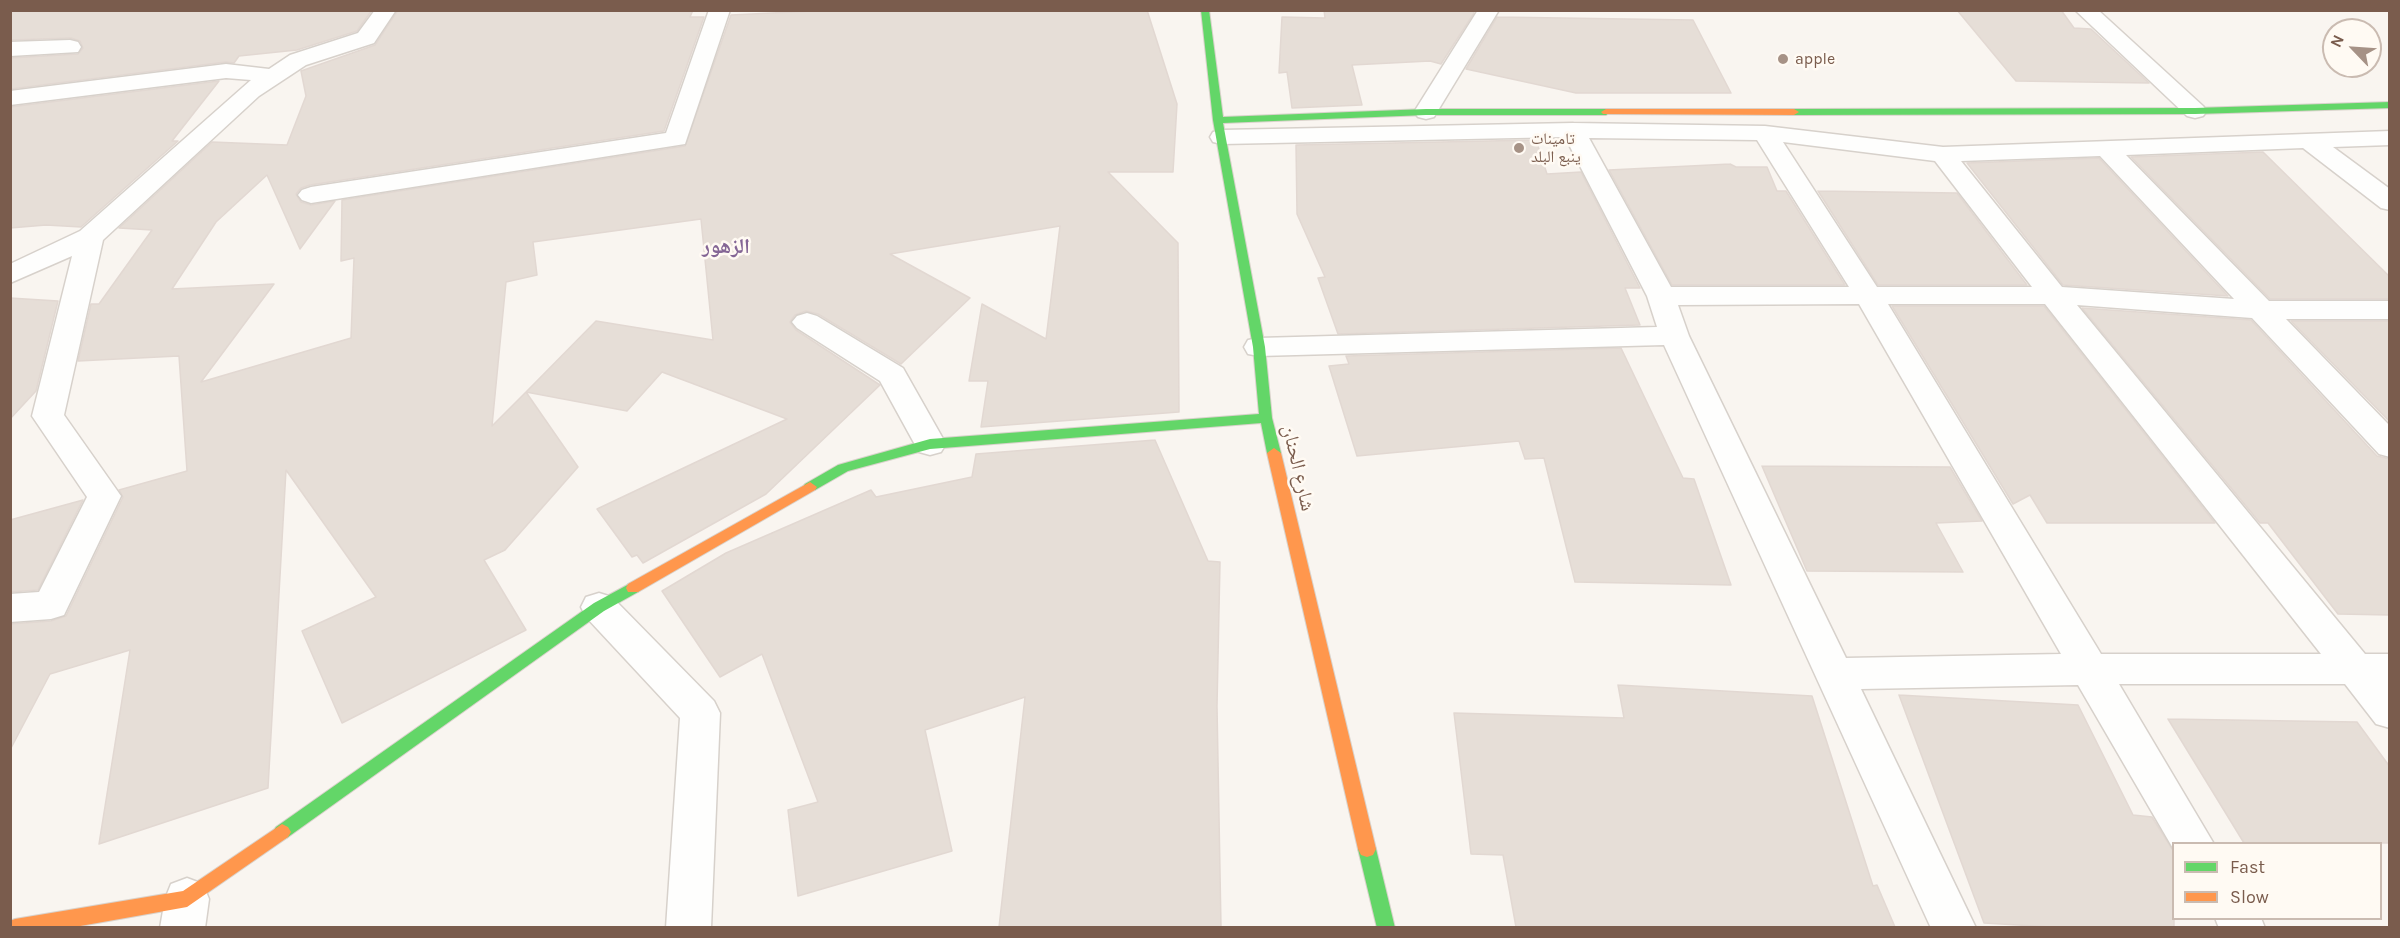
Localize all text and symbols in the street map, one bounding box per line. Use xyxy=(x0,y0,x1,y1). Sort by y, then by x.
north arrow xyxy=(2322,18,2382,78)
text: N xyxy=(2326,32,2348,50)
place label: apple xyxy=(1795,49,1835,69)
marker: apple xyxy=(1776,52,1790,66)
place label: تامينات ينبع البلد xyxy=(1531,129,1581,167)
marker: تامينات ينبع البلد xyxy=(1512,141,1526,155)
district label: الزهور xyxy=(702,234,750,260)
street label: شارع الحنان xyxy=(1276,423,1320,513)
legend xyxy=(2172,842,2382,920)
text: Fast xyxy=(2230,856,2265,878)
text: Slow xyxy=(2230,886,2269,908)

